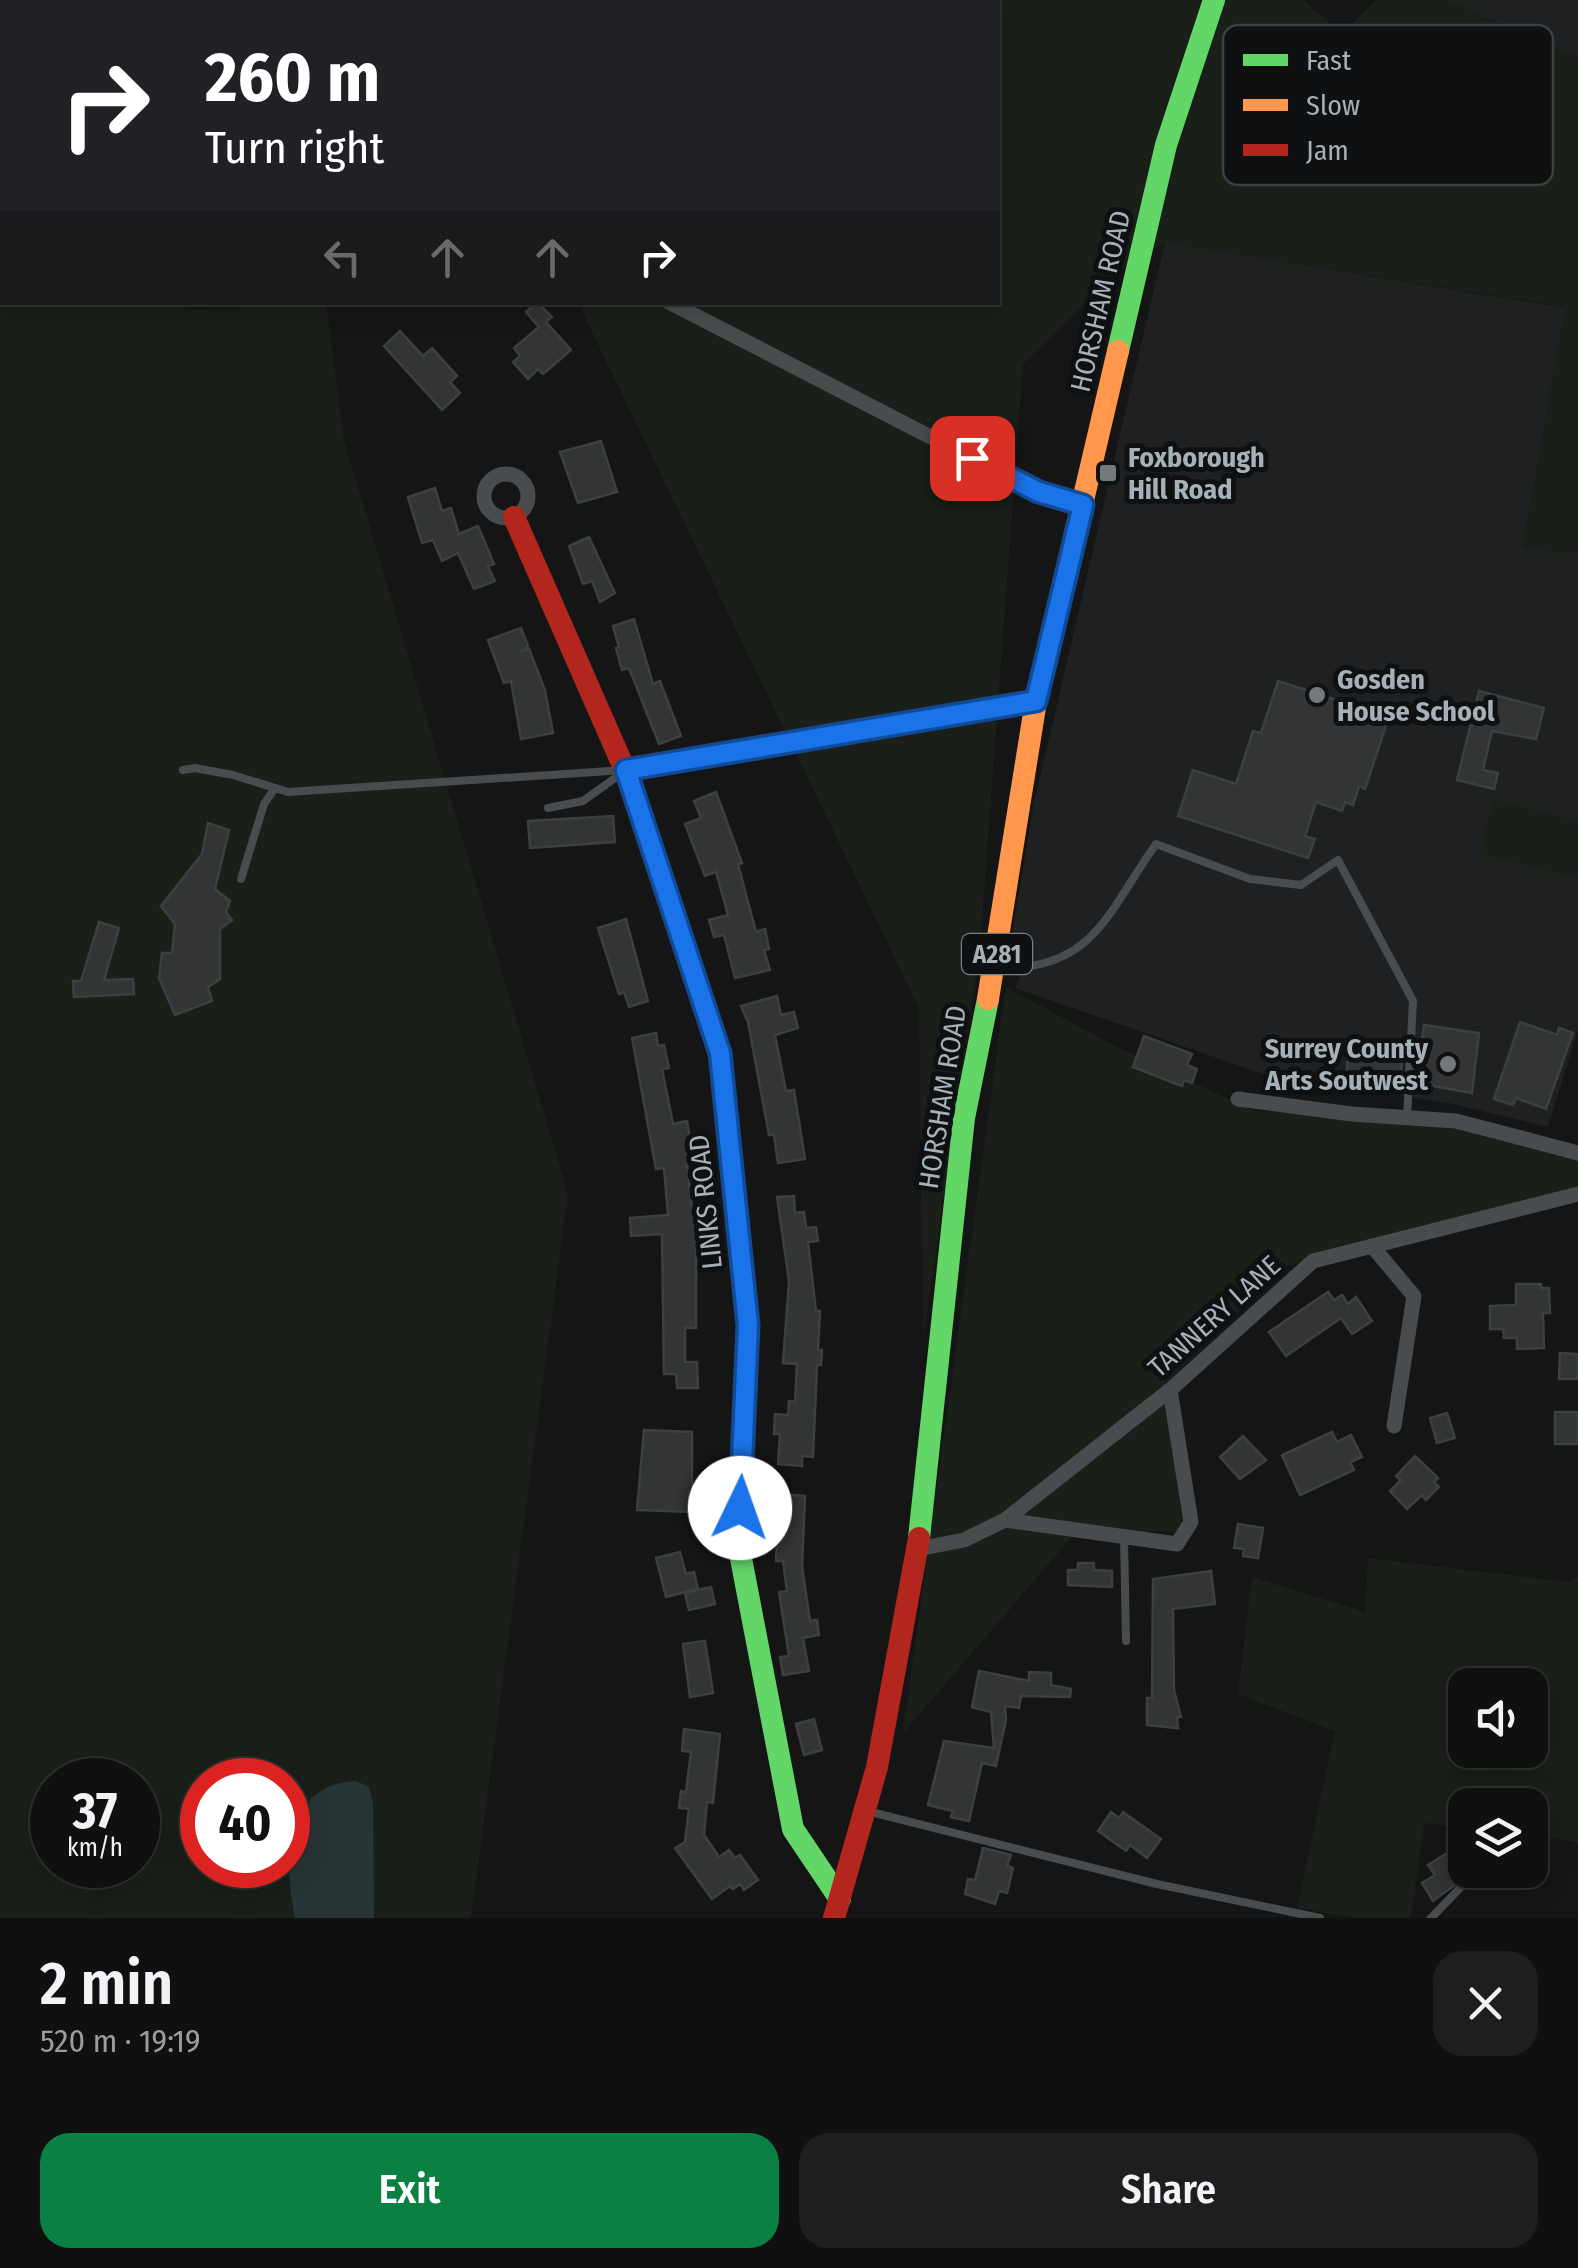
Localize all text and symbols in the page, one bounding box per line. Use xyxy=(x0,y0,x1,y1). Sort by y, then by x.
legend xyxy=(1223,25,1553,185)
text: 260 m xyxy=(205,36,380,120)
icon: right xyxy=(40,40,170,170)
text: Fast xyxy=(1306,44,1352,77)
text: Slow xyxy=(1306,89,1360,122)
text: Turn right xyxy=(205,121,384,175)
text: Jam xyxy=(1306,134,1349,167)
street label: HORSHAM ROAD xyxy=(1064,207,1137,395)
icon: left xyxy=(315,230,370,285)
icon: ahead xyxy=(420,230,475,285)
icon: ahead xyxy=(525,230,580,285)
icon: right xyxy=(630,230,685,285)
pin xyxy=(930,416,1015,501)
icon: arrive xyxy=(945,431,1000,486)
place label: Foxborough Hill Road xyxy=(1128,441,1265,506)
marker: Foxborough Hill Road xyxy=(1097,462,1119,484)
place label: Gosden House School xyxy=(1337,663,1495,728)
marker: Gosden House School xyxy=(1306,684,1328,706)
road number: A281 xyxy=(962,934,1032,974)
street label: HORSHAM ROAD xyxy=(912,1003,973,1191)
place label: Surrey County Arts Soutwest xyxy=(1264,1032,1429,1097)
marker: Surrey County Arts Soutwest xyxy=(1437,1053,1459,1075)
street label: LINKS ROAD xyxy=(682,1133,729,1271)
street label: TANNERY LANE xyxy=(1142,1249,1287,1384)
position arrow xyxy=(688,1456,792,1560)
map controls xyxy=(1448,1668,1548,1888)
button: sound xyxy=(1448,1668,1548,1768)
speed limit sign: 40 xyxy=(180,1758,310,1888)
text: 37 xyxy=(73,1781,117,1841)
button: layers xyxy=(1448,1788,1548,1888)
text: km/h xyxy=(67,1833,123,1863)
text: 2 min xyxy=(40,1948,173,2020)
button: close xyxy=(1433,1951,1538,2056)
text: 520 m · 19:19 xyxy=(40,2022,201,2060)
button: Exit xyxy=(40,2133,779,2248)
button: Share xyxy=(799,2133,1538,2248)

